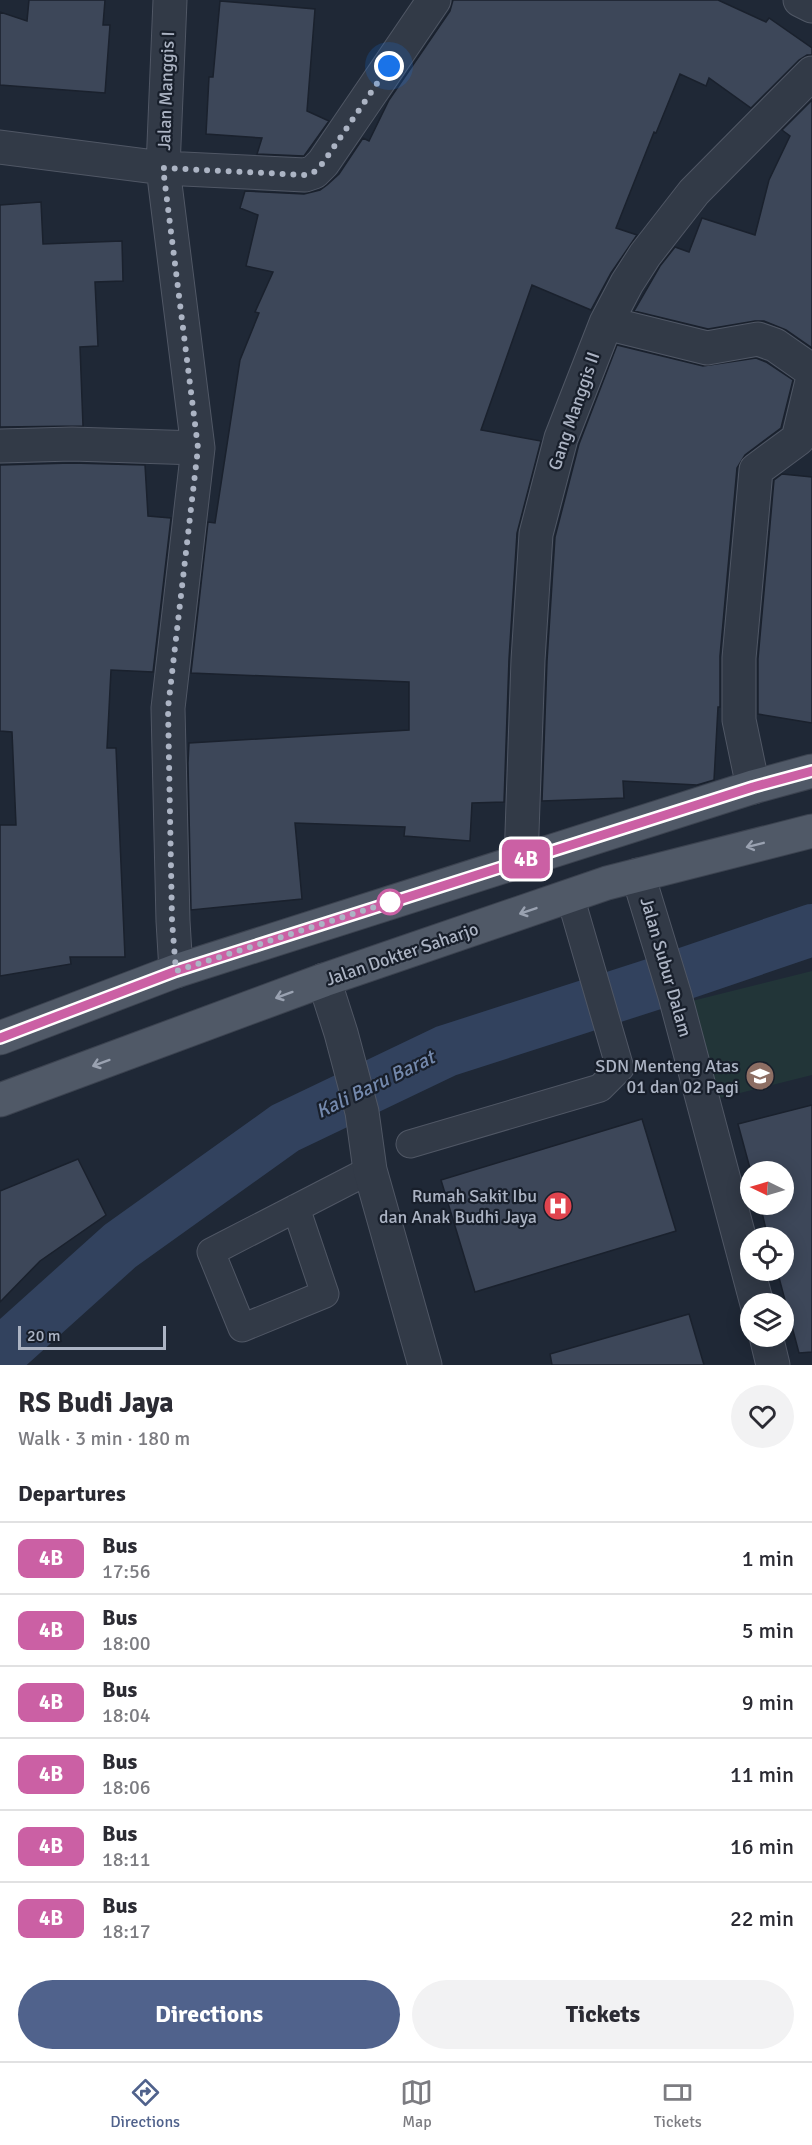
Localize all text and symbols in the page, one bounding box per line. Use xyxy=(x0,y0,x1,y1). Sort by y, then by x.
street label: Jalan Manggis I xyxy=(153,31,179,151)
your location xyxy=(374,51,404,81)
street label: Gang Manggis II xyxy=(543,349,605,473)
line badge: 4B xyxy=(499,840,553,878)
one-way arrow xyxy=(746,840,765,852)
text: 4B xyxy=(514,846,538,872)
unlabelled marker xyxy=(377,889,403,915)
street label: Jalan Subur Dalam xyxy=(636,895,696,1039)
one-way arrow xyxy=(519,906,538,917)
street label: Jalan Dokter Saharjo xyxy=(323,918,481,990)
one-way arrow xyxy=(275,991,294,1002)
water label: Kali Baru Barat xyxy=(312,1044,440,1124)
place label: SDN Menteng Atas 01 dan 02 Pagi xyxy=(595,1055,739,1098)
one-way arrow xyxy=(92,1058,111,1069)
school or university icon: SDN Menteng Atas 01 dan 02 Pagi xyxy=(744,1060,776,1092)
north arrow xyxy=(740,1161,794,1215)
map controls xyxy=(740,1161,794,1347)
place label: Rumah Sakit Ibu dan Anak Budhi Jaya xyxy=(379,1185,537,1228)
hospital icon: Rumah Sakit Ibu dan Anak Budhi Jaya xyxy=(542,1190,574,1222)
button: locate xyxy=(740,1227,794,1281)
button: layers xyxy=(740,1293,794,1347)
scale bar xyxy=(18,1323,166,1350)
text: 20 m xyxy=(27,1326,61,1346)
button: heart xyxy=(731,1385,794,1448)
text: RS Budi Jaya xyxy=(18,1386,174,1420)
text: Walk · 3 min · 180 m xyxy=(18,1426,190,1451)
text: Departures xyxy=(18,1480,126,1507)
text: Bus xyxy=(102,1532,137,1559)
text: 4B xyxy=(39,1545,63,1571)
text: 1 min xyxy=(742,1545,794,1572)
text: 17:56 xyxy=(102,1559,151,1584)
text: Bus xyxy=(102,1604,137,1631)
text: 4B xyxy=(39,1617,63,1643)
text: 5 min xyxy=(742,1617,794,1644)
text: 18:00 xyxy=(102,1631,151,1656)
text: Bus xyxy=(102,1676,137,1703)
text: 4B xyxy=(39,1689,63,1715)
text: 9 min xyxy=(742,1689,794,1716)
text: 18:04 xyxy=(102,1703,151,1728)
text: Bus xyxy=(102,1748,137,1775)
text: 4B xyxy=(39,1761,63,1787)
text: 11 min xyxy=(730,1761,794,1788)
text: 18:06 xyxy=(102,1775,151,1800)
text: Bus xyxy=(102,1820,137,1847)
text: 4B xyxy=(39,1833,63,1859)
text: 16 min xyxy=(730,1833,794,1860)
text: 18:11 xyxy=(102,1847,151,1872)
text: Bus xyxy=(102,1892,137,1919)
text: 4B xyxy=(39,1905,63,1931)
text: 22 min xyxy=(730,1905,794,1932)
text: 18:17 xyxy=(102,1919,151,1944)
button: Directions xyxy=(18,1980,400,2049)
button: Tickets xyxy=(412,1980,794,2049)
tab: Directions xyxy=(110,2076,180,2132)
tab: Map xyxy=(400,2076,433,2132)
tab: Tickets xyxy=(654,2076,702,2132)

